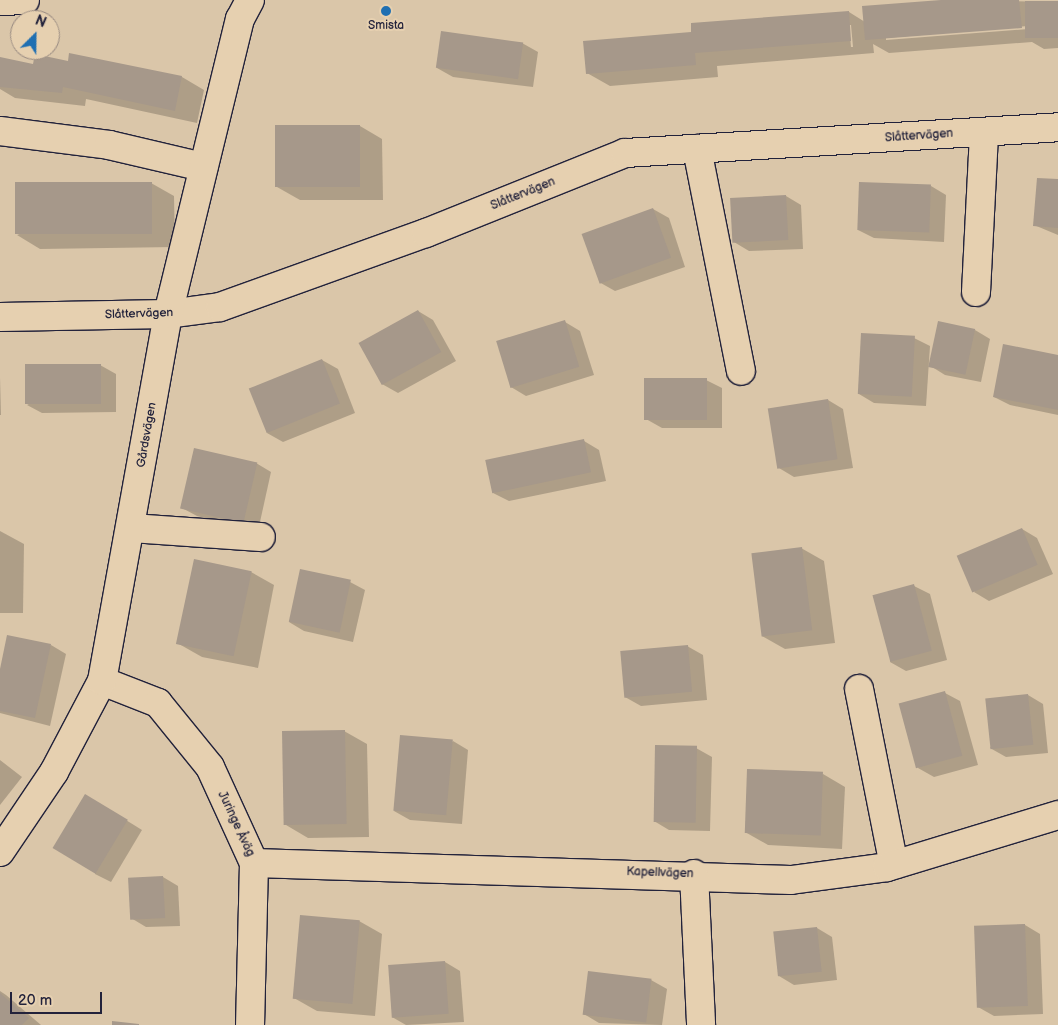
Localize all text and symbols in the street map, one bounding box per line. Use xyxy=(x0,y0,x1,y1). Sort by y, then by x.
marker: Smista xyxy=(380,5,392,17)
north arrow xyxy=(10,10,60,60)
text: N xyxy=(32,12,49,32)
place label: Smista xyxy=(368,19,404,33)
street label: Slåttervägen xyxy=(884,126,954,146)
street label: Slåttervägen xyxy=(489,175,557,213)
street label: Slåttervägen xyxy=(105,306,173,322)
street label: Gårdsvägen xyxy=(134,401,160,469)
street label: Juringe Åväg xyxy=(215,789,257,859)
street label: Kapellvägen xyxy=(626,865,694,881)
scale bar xyxy=(12,982,105,1014)
text: 20 m xyxy=(18,991,52,1010)

